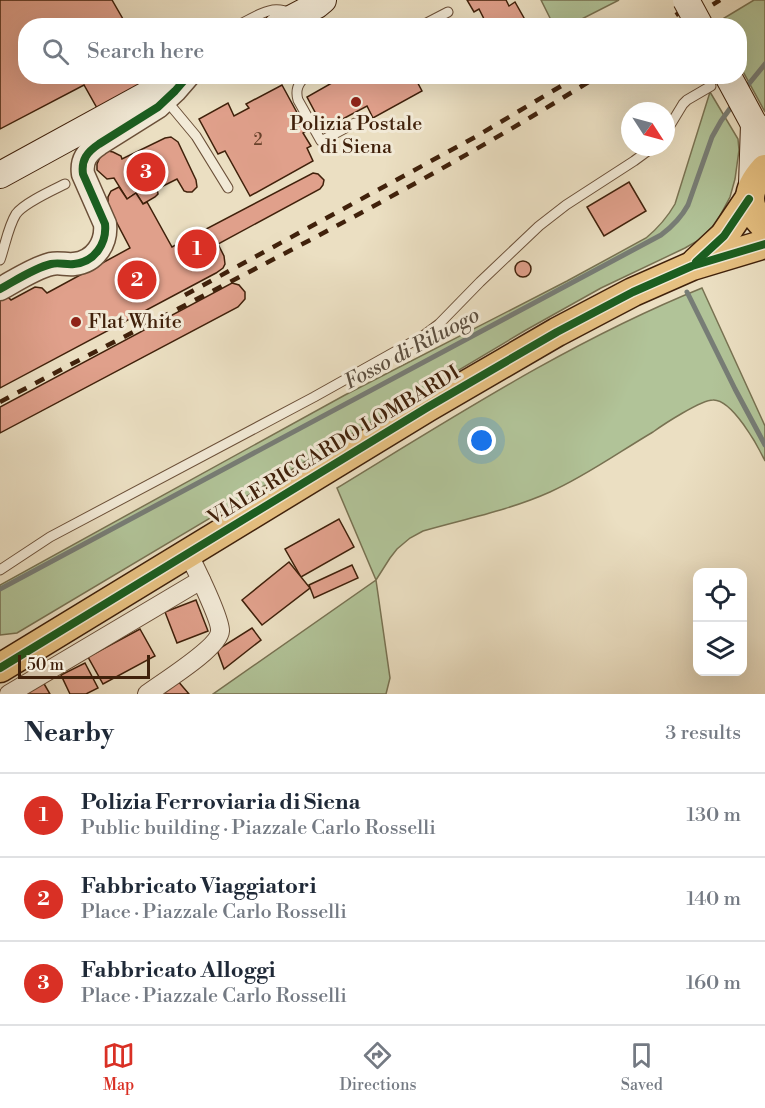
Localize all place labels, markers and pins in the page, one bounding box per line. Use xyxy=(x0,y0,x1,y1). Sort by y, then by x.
marker: Polizia Postale di Siena xyxy=(349,95,363,109)
place label: Polizia Postale di Siena xyxy=(290,112,422,160)
pin: 3 xyxy=(126,150,166,195)
pin: 1 xyxy=(178,226,216,272)
pin: 2 xyxy=(118,258,156,302)
place label: Flat White xyxy=(88,310,182,335)
marker: Flat White xyxy=(69,315,83,329)

